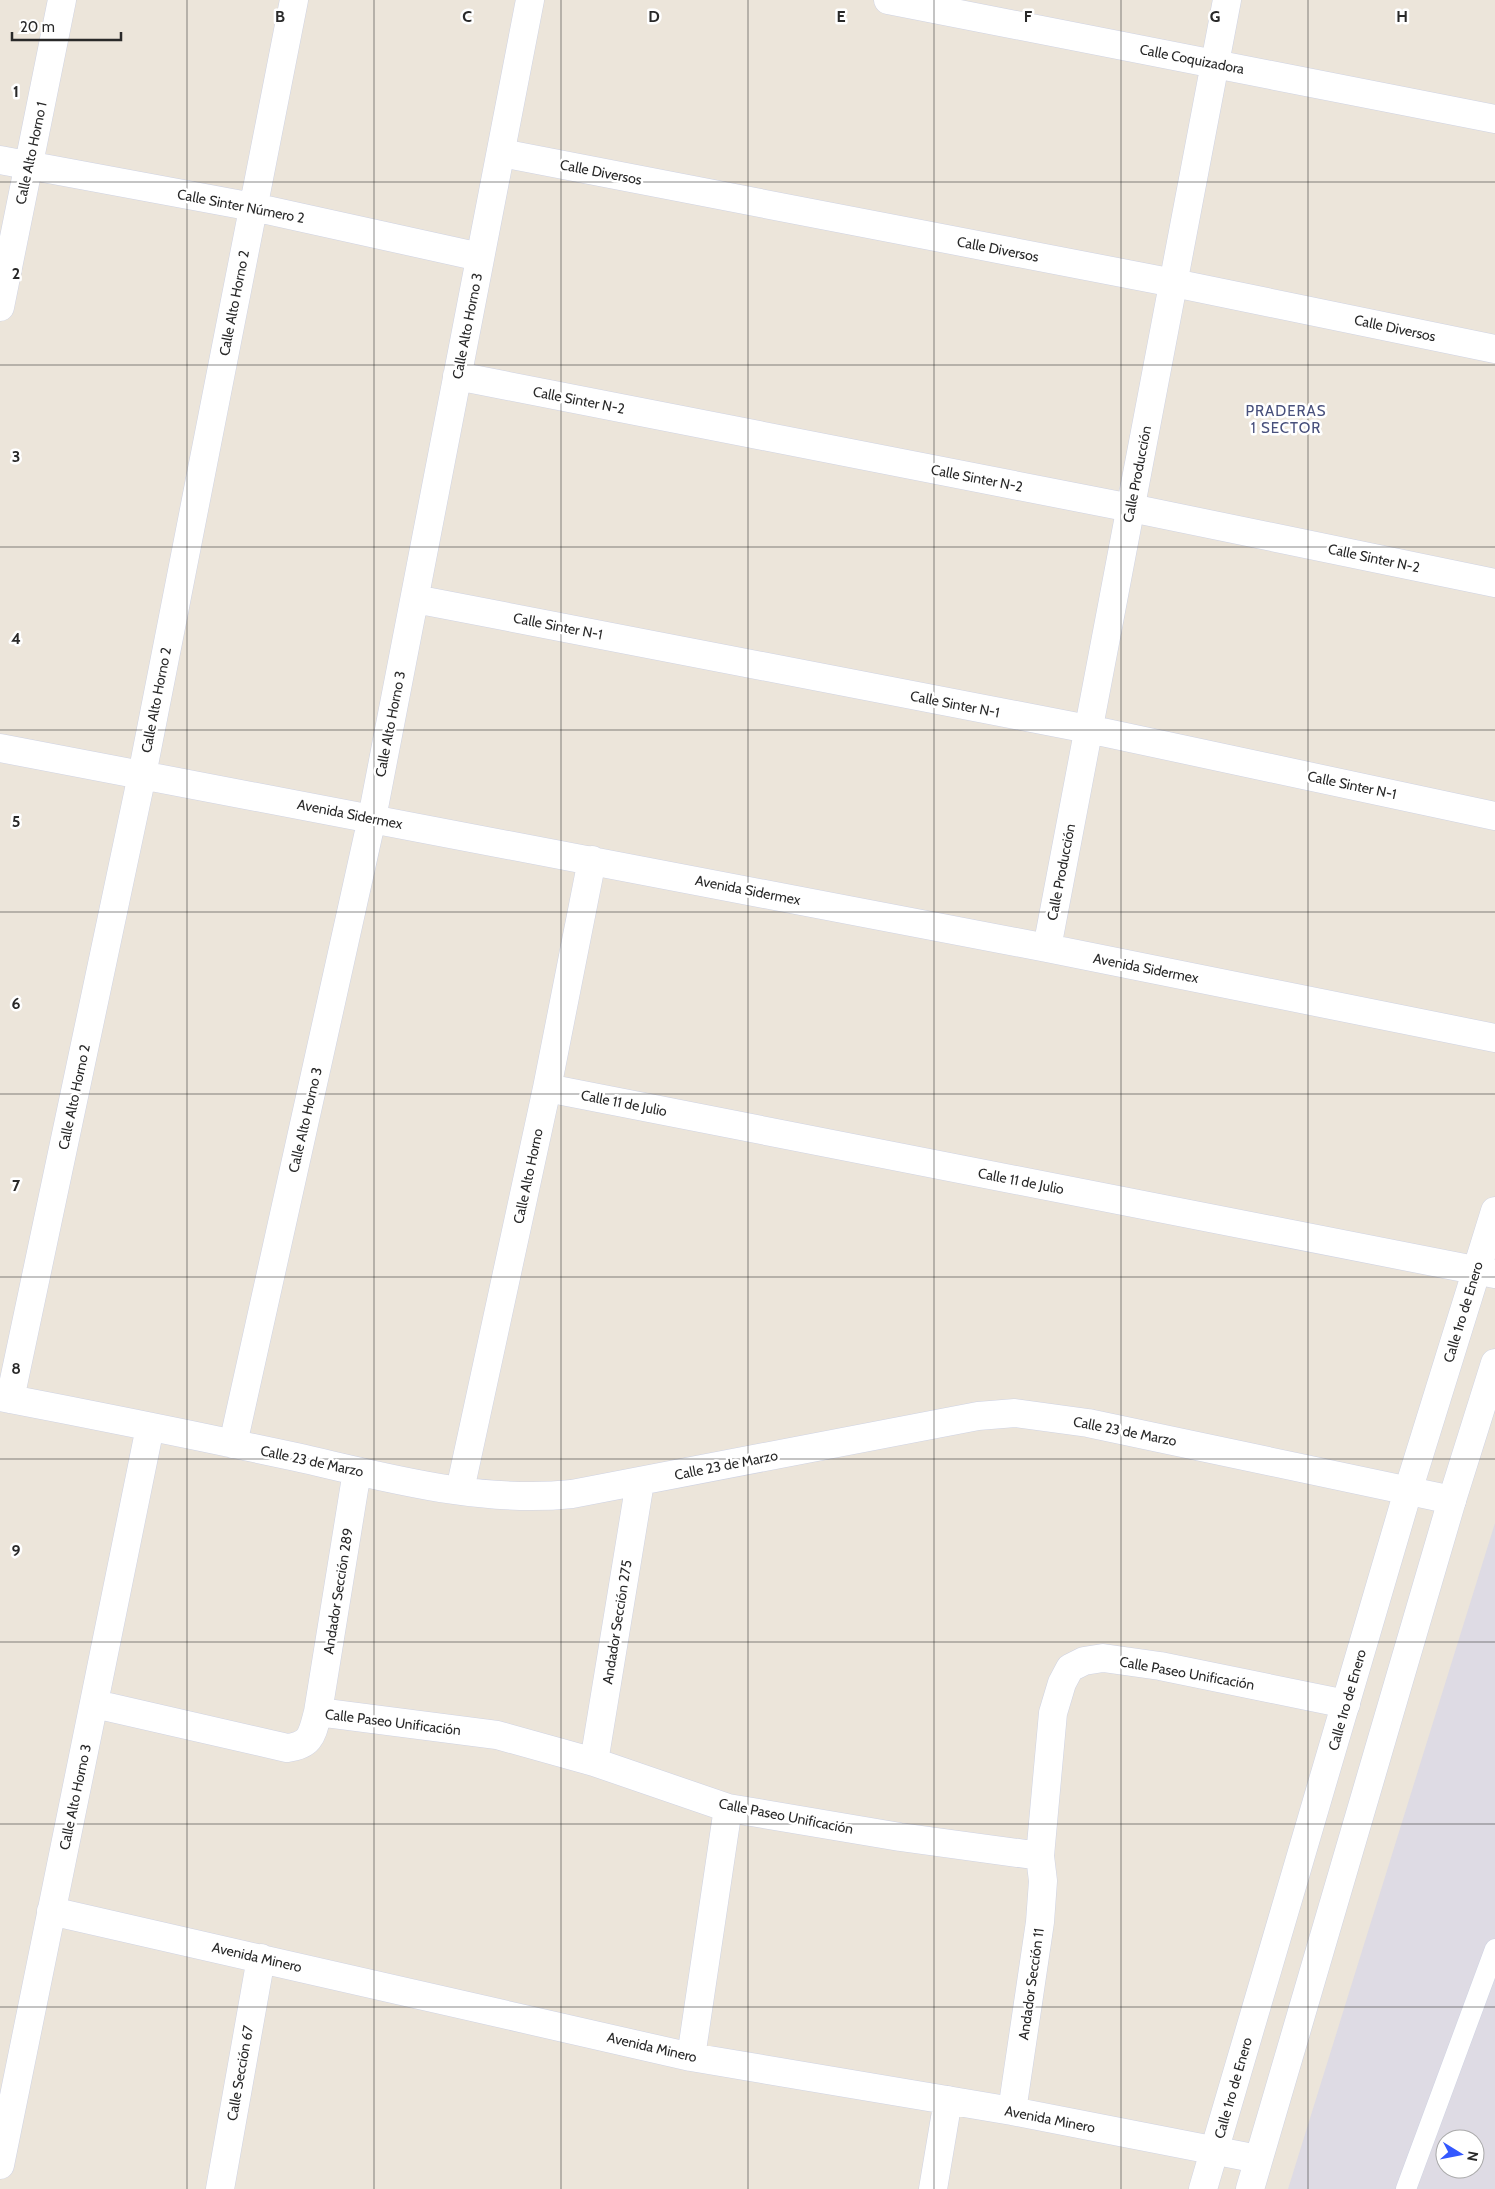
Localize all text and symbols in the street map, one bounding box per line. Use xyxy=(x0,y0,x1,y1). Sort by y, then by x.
text: B xyxy=(275,7,285,26)
text: C xyxy=(462,7,472,26)
text: D xyxy=(648,7,660,26)
text: E xyxy=(836,7,846,26)
text: F xyxy=(1024,7,1033,26)
text: G xyxy=(1210,7,1220,26)
text: H xyxy=(1396,7,1408,26)
scale bar xyxy=(12,10,121,42)
text: 20 m xyxy=(20,18,55,36)
street label: Calle Coquizadora xyxy=(1138,40,1246,78)
text: 1 xyxy=(13,82,19,101)
street label: Calle Alto Horno 1 xyxy=(11,100,51,206)
street label: Calle Diversos xyxy=(559,155,644,189)
street label: Calle Sinter Número 2 xyxy=(176,185,306,227)
street label: Calle Diversos xyxy=(956,232,1041,266)
street label: Calle Alto Horno 2 xyxy=(215,249,253,357)
text: 2 xyxy=(12,264,20,283)
street label: Calle Alto Horno 3 xyxy=(448,271,486,381)
street label: Calle Diversos xyxy=(1353,311,1438,345)
street label: Calle Sinter N-2 xyxy=(531,382,627,418)
district label: PRADERAS 1 SECTOR xyxy=(1245,402,1327,437)
street label: Calle Producción xyxy=(1119,424,1155,524)
text: 3 xyxy=(12,447,20,466)
street label: Calle Sinter N-2 xyxy=(929,460,1025,496)
street label: Calle Sinter N-2 xyxy=(1327,539,1421,577)
street label: Calle Sinter N-1 xyxy=(512,609,604,643)
text: 4 xyxy=(11,629,21,648)
street label: Calle Alto Horno 2 xyxy=(137,646,175,754)
street label: Calle Alto Horno 3 xyxy=(371,669,409,779)
street label: Calle Sinter N-1 xyxy=(909,687,1001,721)
street label: Calle Sinter N-1 xyxy=(1306,767,1398,803)
street label: Avenida Sidermex xyxy=(296,795,405,833)
text: 5 xyxy=(12,812,20,831)
street label: Calle Producción xyxy=(1043,822,1079,922)
street label: Avenida Sidermex xyxy=(694,871,803,909)
street label: Avenida Sidermex xyxy=(1092,949,1201,987)
text: 6 xyxy=(12,994,21,1013)
street label: Calle Alto Horno 2 xyxy=(54,1043,94,1151)
street label: Calle Alto Horno 3 xyxy=(284,1066,326,1174)
street label: Calle 11 de Julio xyxy=(579,1086,669,1120)
street label: Calle Alto Horno xyxy=(509,1126,547,1225)
street label: Calle 11 de Julio xyxy=(976,1164,1066,1198)
text: 7 xyxy=(12,1176,21,1195)
street label: Calle 1ro de Enero xyxy=(1439,1259,1487,1365)
text: 8 xyxy=(11,1359,21,1378)
street label: Calle 23 de Marzo xyxy=(1072,1412,1179,1450)
street label: Calle 23 de Marzo xyxy=(259,1441,365,1481)
street label: Calle 23 de Marzo xyxy=(673,1446,780,1484)
street label: Andador Sección 289 xyxy=(319,1527,357,1655)
text: 9 xyxy=(12,1541,21,1560)
street label: Andador Sección 275 xyxy=(598,1559,636,1685)
street label: Calle 1ro de Enero xyxy=(1324,1647,1370,1753)
street label: Calle Paseo Unificación xyxy=(1118,1652,1256,1694)
street label: Calle Paseo Unificación xyxy=(324,1705,462,1739)
street label: Calle Alto Horno 3 xyxy=(55,1743,95,1851)
street label: Calle Paseo Unificación xyxy=(717,1794,855,1838)
street label: Andador Sección 11 xyxy=(1014,1927,1048,2041)
street label: Avenida Minero xyxy=(210,1938,304,1976)
street label: Calle Sección 67 xyxy=(223,2024,257,2122)
street label: Avenida Minero xyxy=(605,2028,699,2066)
street label: Calle 1ro de Enero xyxy=(1210,2035,1256,2141)
street label: Avenida Minero xyxy=(1003,2101,1097,2137)
north arrow xyxy=(1435,2129,1485,2179)
text: N xyxy=(1463,2150,1483,2163)

